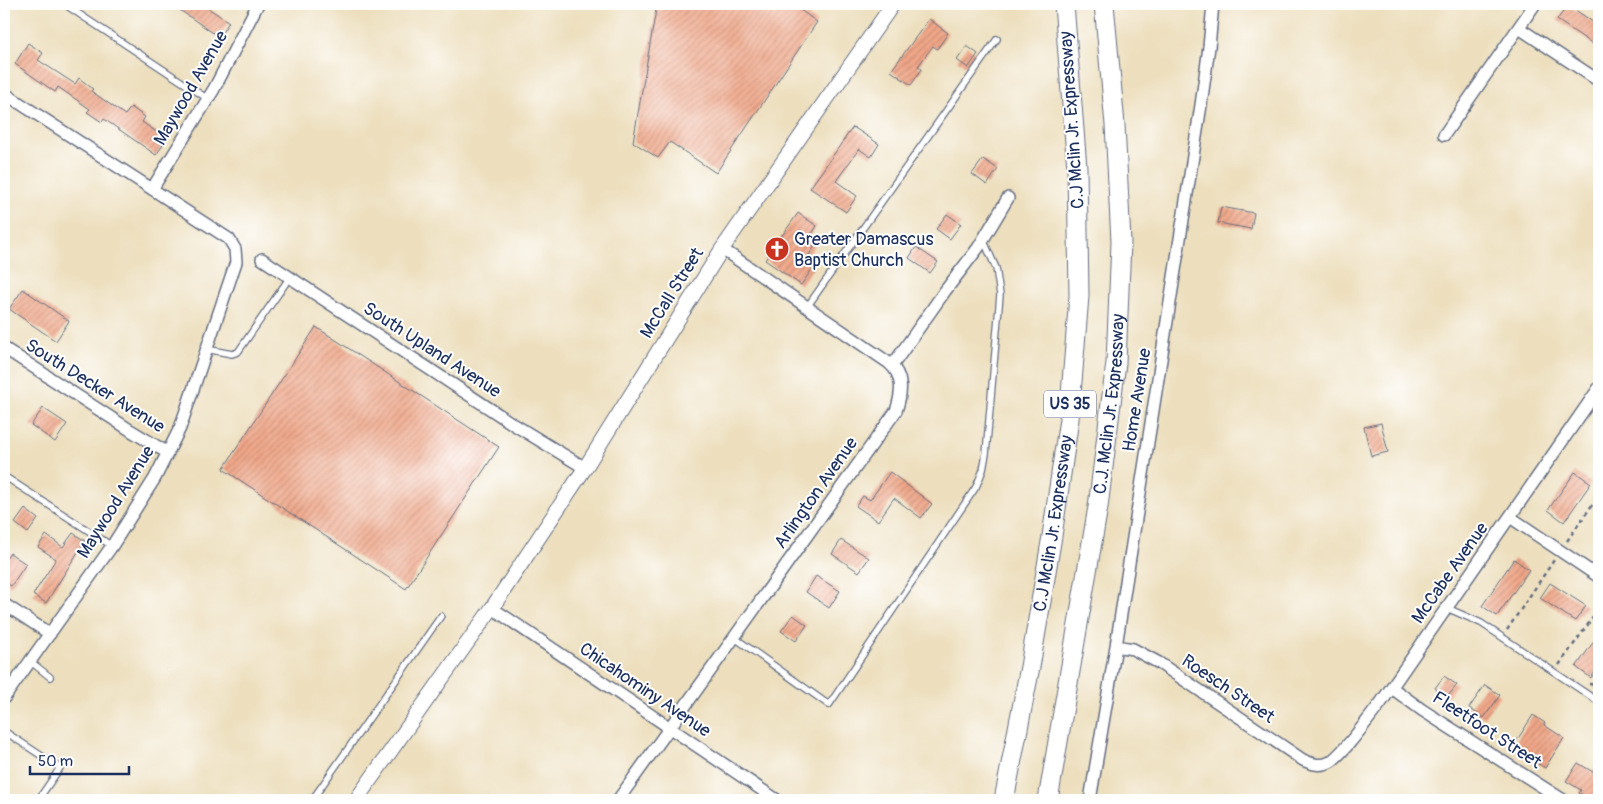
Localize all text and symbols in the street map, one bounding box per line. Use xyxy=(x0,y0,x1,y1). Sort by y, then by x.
street label: Maywood Avenue xyxy=(149,26,233,149)
street label: C.J Mclin Jr. Expressway xyxy=(1054,30,1090,210)
place label: Greater Damascus Baptist Church xyxy=(794,228,933,272)
church icon: Greater Damascus Baptist Church xyxy=(764,236,790,262)
street label: McCall Street xyxy=(635,243,709,343)
street label: South Upland Avenue xyxy=(359,297,505,403)
street label: C.J. Mclin Jr. Expressway xyxy=(1088,313,1130,495)
street label: South Decker Avenue xyxy=(21,334,169,438)
street label: Home Avenue xyxy=(1117,346,1157,453)
road number: US 35 xyxy=(1044,390,1096,418)
street label: Arlington Avenue xyxy=(769,433,863,553)
street label: C.J Mclin Jr. Expressway xyxy=(1028,433,1078,613)
street label: Maywood Avenue xyxy=(72,441,160,563)
street label: McCabe Avenue xyxy=(1407,518,1493,628)
street label: Chicahominy Avenue xyxy=(575,637,715,743)
street label: Roesch Street xyxy=(1177,649,1280,729)
street label: Fleetfoot Street xyxy=(1428,686,1547,774)
scale bar xyxy=(30,744,129,776)
text: 50 m xyxy=(38,752,73,771)

